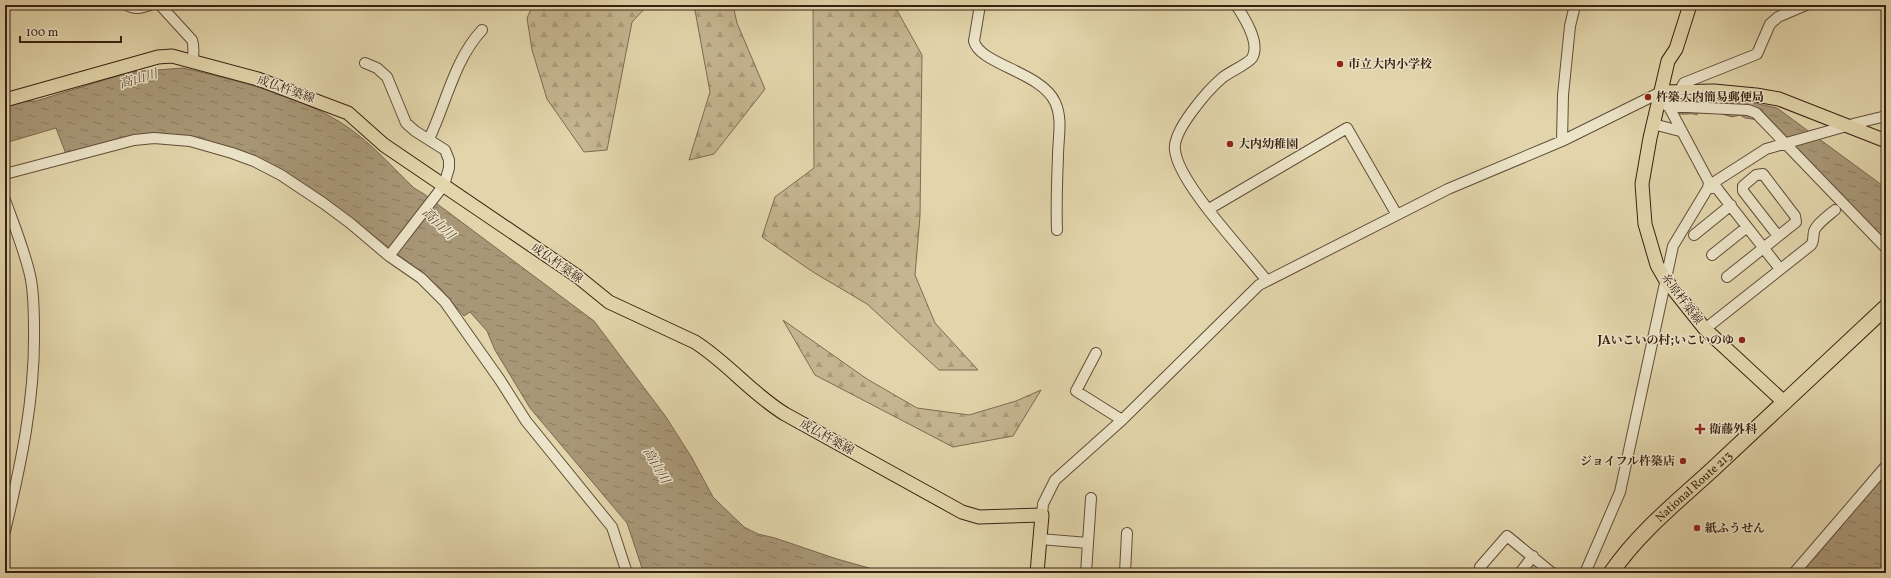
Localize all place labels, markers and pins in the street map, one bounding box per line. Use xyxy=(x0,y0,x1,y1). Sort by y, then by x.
place label: 市立大内小学校 xyxy=(1348,57,1432,73)
marker: 市立大内小学校 xyxy=(1335,59,1345,69)
place label: 杵築大内簡易郵便局 xyxy=(1656,90,1764,106)
marker: 杵築大内簡易郵便局 xyxy=(1643,92,1653,102)
place label: 大内幼稚園 xyxy=(1238,137,1298,153)
marker: 大内幼稚園 xyxy=(1225,139,1235,149)
place label: JAいこいの村;いこいのゆ xyxy=(1597,333,1734,349)
marker: JAいこいの村;いこいのゆ xyxy=(1737,335,1747,345)
place label: 衛藤外科 xyxy=(1709,422,1758,438)
marker: 衛藤外科 xyxy=(1694,423,1706,435)
place label: ジョイフル杵築店 xyxy=(1580,454,1675,470)
marker: ジョイフル杵築店 xyxy=(1678,456,1688,466)
place label: 紙ふうせん xyxy=(1705,521,1765,537)
marker: 紙ふうせん xyxy=(1692,523,1702,533)

